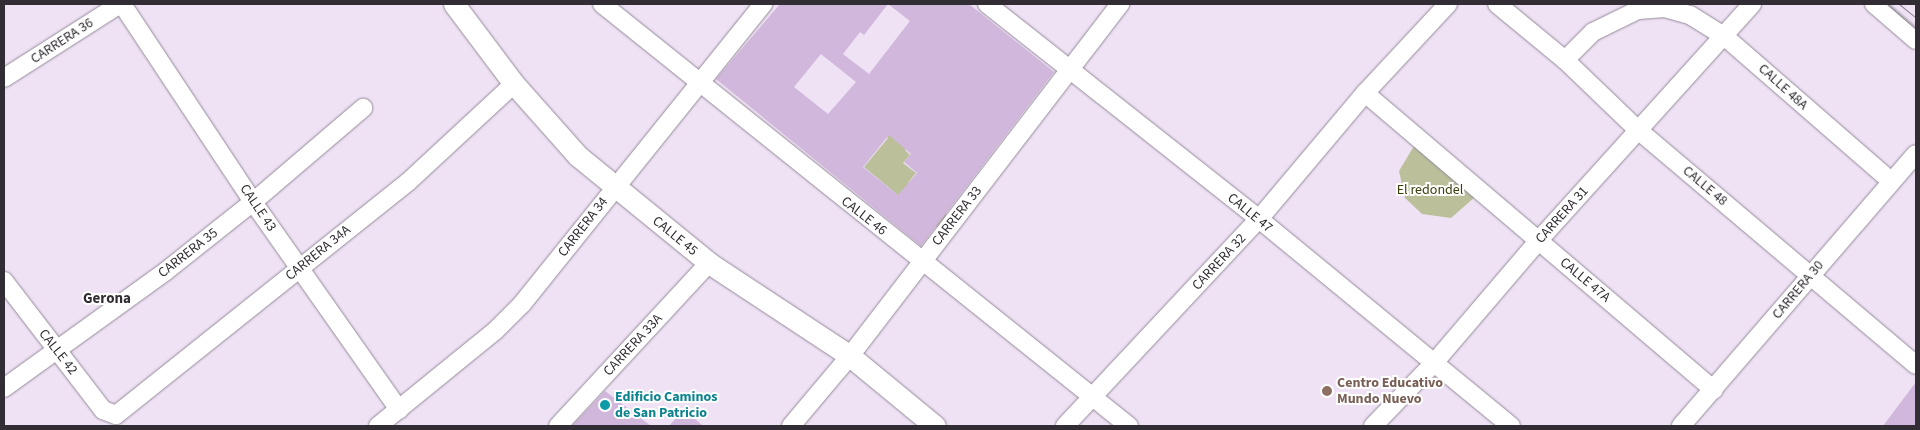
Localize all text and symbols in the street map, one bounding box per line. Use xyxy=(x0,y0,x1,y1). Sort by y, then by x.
street label: CARRERA 36 xyxy=(28,15,96,67)
street label: CALLE 48A xyxy=(1755,60,1811,114)
street label: CALLE 48 xyxy=(1679,162,1731,210)
street label: CALLE 43 xyxy=(236,181,280,235)
park label: El redondel xyxy=(1397,182,1463,198)
street label: CARRERA 33 xyxy=(928,183,986,249)
street label: CARRERA 31 xyxy=(1532,183,1592,247)
street label: CALLE 47 xyxy=(1224,190,1276,236)
street label: CALLE 46 xyxy=(838,193,890,239)
street label: CARRERA 34 xyxy=(554,194,612,260)
street label: CALLE 45 xyxy=(649,213,701,259)
street label: CARRERA 34A xyxy=(282,222,354,284)
street label: CARRERA 35 xyxy=(155,224,221,282)
street label: CARRERA 32 xyxy=(1189,230,1249,294)
street label: CALLE 47A xyxy=(1556,254,1614,306)
street label: CARRERA 30 xyxy=(1769,257,1827,323)
district label: Gerona xyxy=(83,290,131,308)
street label: CARRERA 33A xyxy=(600,310,666,380)
street label: CALLE 42 xyxy=(35,326,81,378)
place label: Centro Educativo Mundo Nuevo xyxy=(1337,375,1443,408)
marker: Centro Educativo Mundo Nuevo xyxy=(1321,385,1333,397)
place label: Edificio Caminos de San Patricio xyxy=(615,389,717,422)
marker: Edificio Caminos de San Patricio xyxy=(599,399,611,411)

